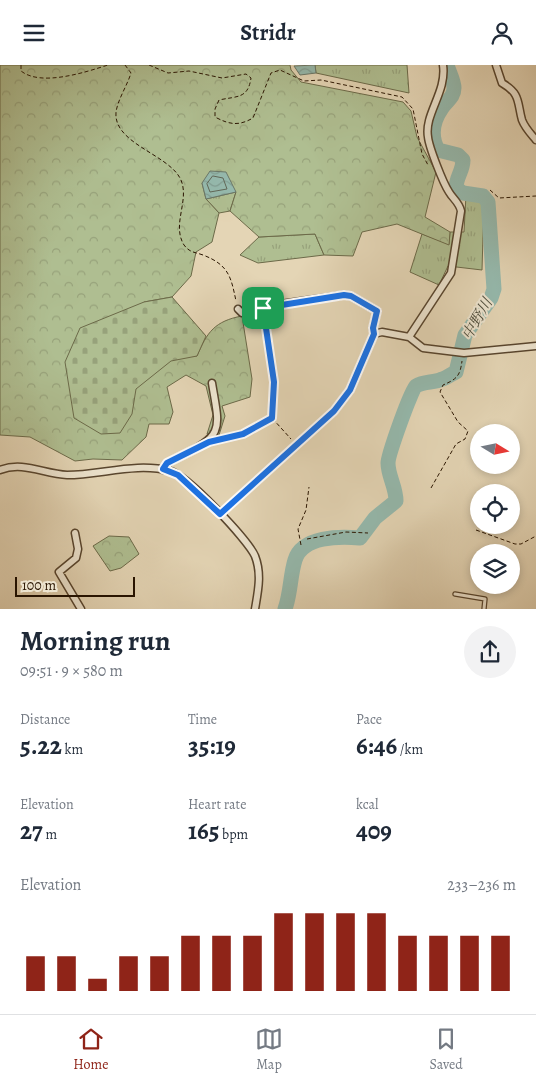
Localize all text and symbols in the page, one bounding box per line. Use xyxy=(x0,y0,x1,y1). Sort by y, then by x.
text: Stridr xyxy=(240,18,296,48)
icon: menu xyxy=(20,19,48,47)
icon: person xyxy=(488,19,516,47)
pin xyxy=(242,287,284,329)
water label: 中野川 xyxy=(457,293,498,343)
icon: arrive xyxy=(249,294,277,322)
north arrow xyxy=(470,424,520,474)
map controls xyxy=(470,424,520,594)
button: locate xyxy=(470,484,520,534)
button: layers xyxy=(470,544,520,594)
scale bar xyxy=(15,574,135,597)
text: 100 m xyxy=(22,576,56,595)
text: Morning run xyxy=(20,622,170,660)
button: share xyxy=(464,626,516,678)
text: 09:51 · 9 × 580 m xyxy=(20,660,123,682)
text: Distance xyxy=(20,710,70,729)
text: Time xyxy=(188,710,217,729)
text: Pace xyxy=(356,710,382,729)
text: 5.22 xyxy=(20,729,62,763)
text: 35:19 xyxy=(188,729,236,763)
text: 6:46 xyxy=(356,729,397,763)
text: km xyxy=(62,740,83,759)
text: /km xyxy=(397,740,423,759)
text: Elevation xyxy=(20,795,74,814)
text: Heart rate xyxy=(188,795,246,814)
text: kcal xyxy=(356,795,378,814)
text: 27 xyxy=(20,814,43,848)
text: 165 xyxy=(188,814,219,848)
text: 409 xyxy=(356,814,392,848)
text: m xyxy=(43,825,57,844)
text: bpm xyxy=(219,825,248,844)
text: Elevation xyxy=(20,874,81,896)
text: 233–236 m xyxy=(447,874,516,896)
tab: Home xyxy=(73,1025,108,1074)
tab: Map xyxy=(255,1025,283,1074)
tab: Saved xyxy=(430,1025,463,1074)

